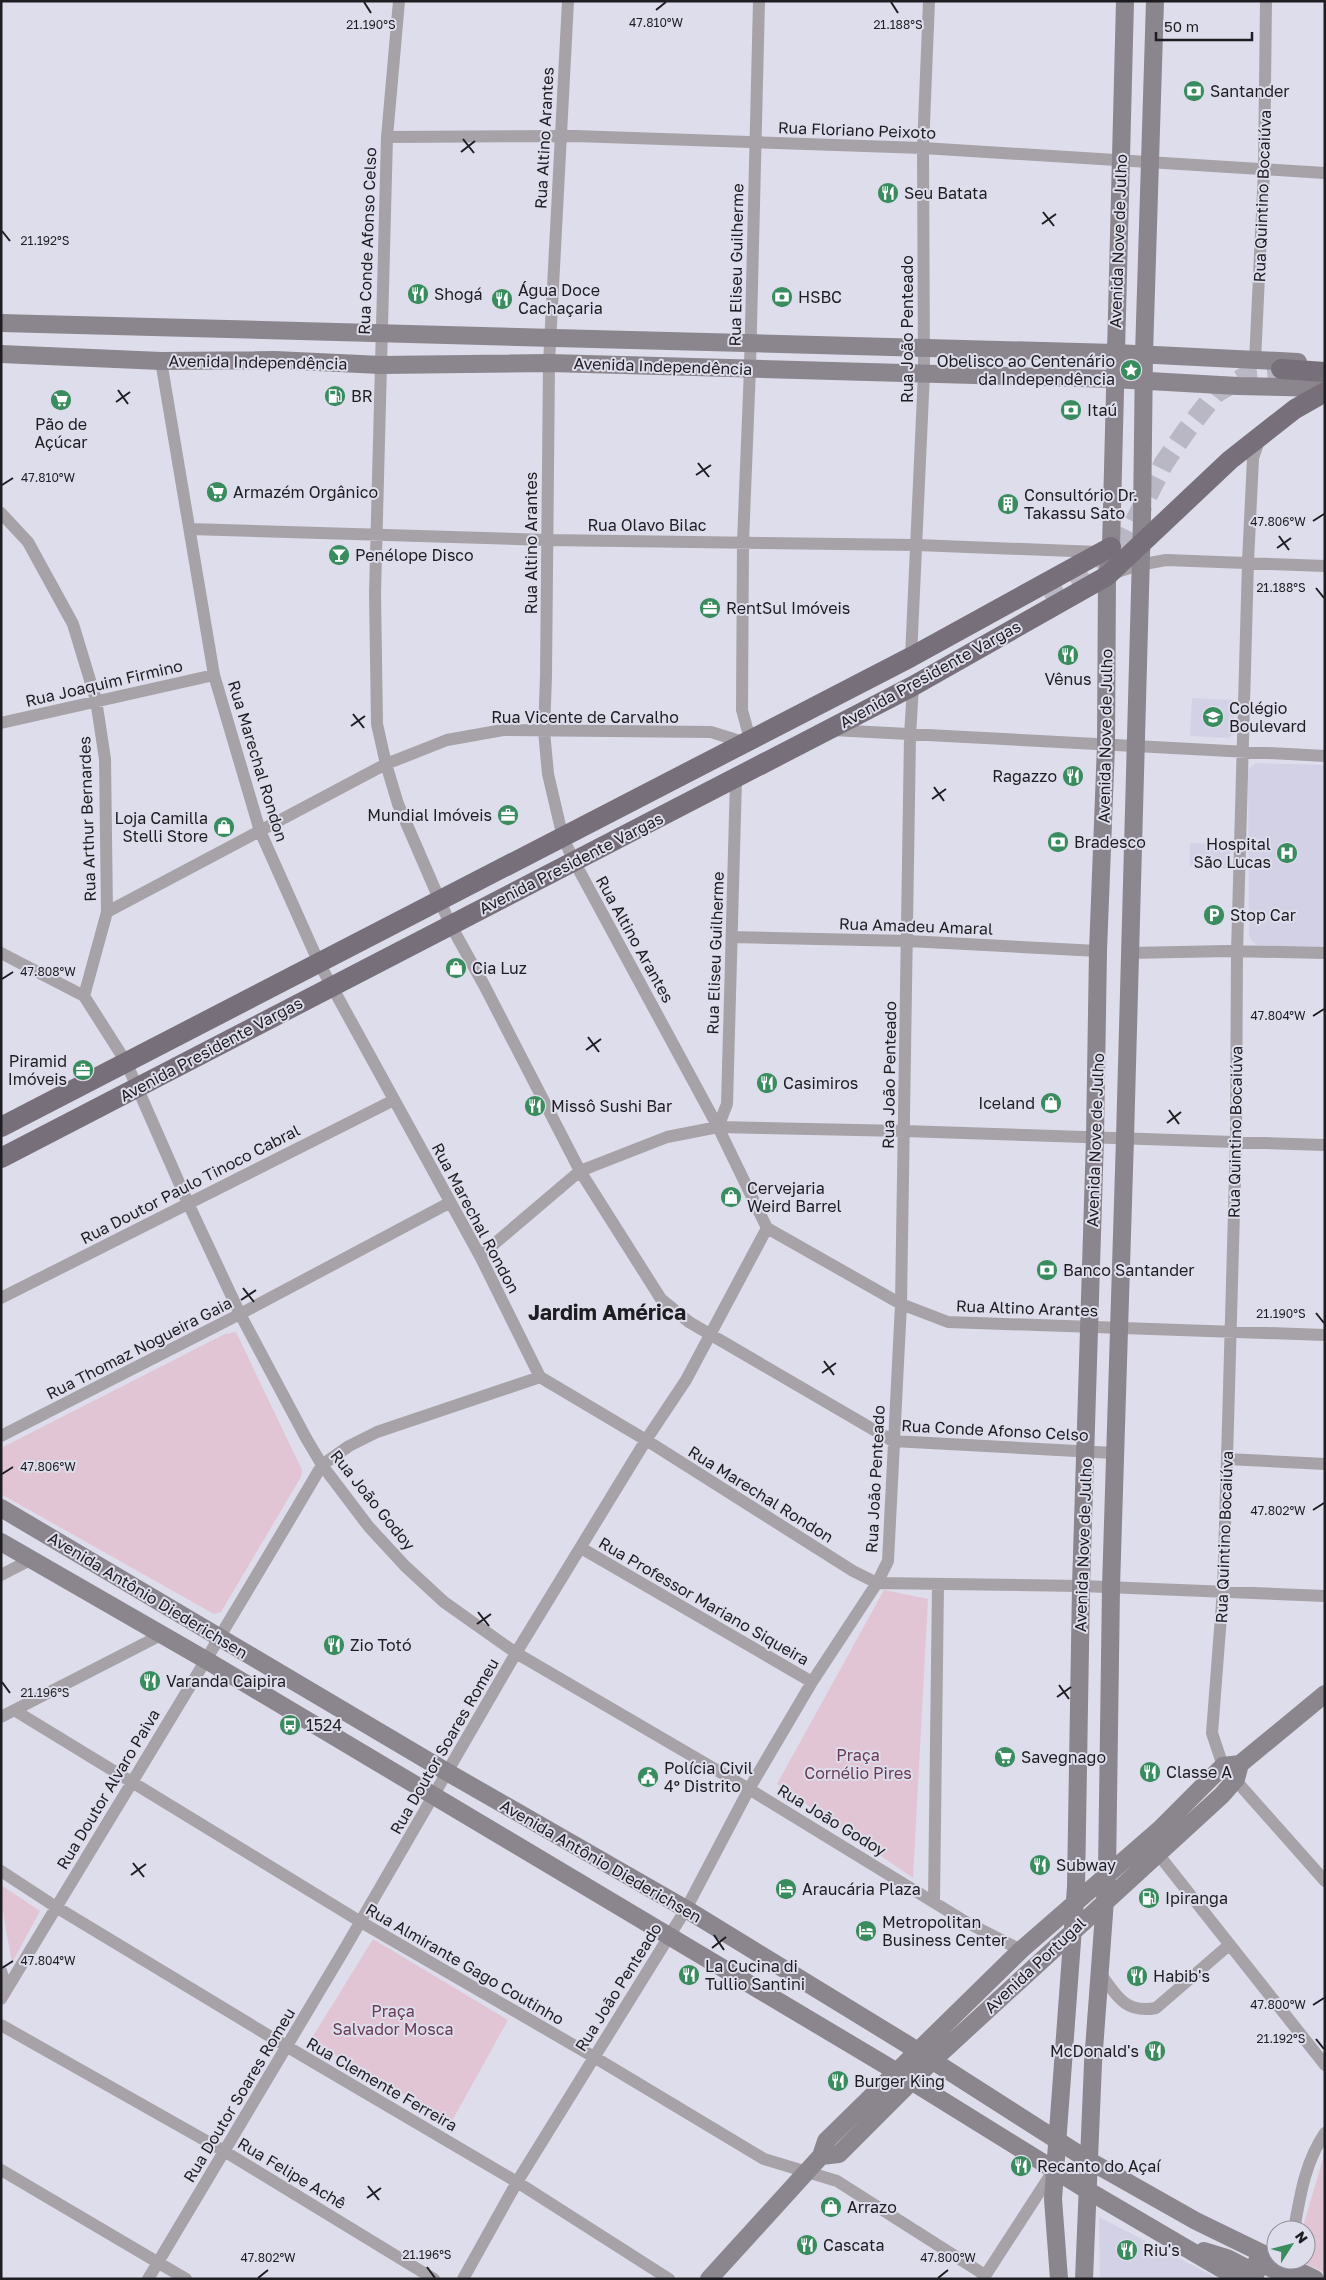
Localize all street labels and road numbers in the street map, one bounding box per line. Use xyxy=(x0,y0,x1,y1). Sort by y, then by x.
street label: Rua Altino Arantes xyxy=(530,66,558,210)
street label: Rua Quintino Bocaiúva xyxy=(1249,109,1275,283)
street label: Rua Floriano Peixoto xyxy=(778,117,936,143)
street label: Rua Conde Afonso Celso xyxy=(354,147,380,335)
street label: Avenida Nove de Julho xyxy=(1105,154,1131,328)
street label: Rua Eliseu Guilherme xyxy=(725,183,747,347)
street label: Rua João Penteado xyxy=(897,255,917,403)
street label: Avenida Independência xyxy=(169,350,347,374)
street label: Avenida Independência xyxy=(573,353,753,379)
street label: Rua Altino Arantes xyxy=(521,472,541,614)
street label: Rua Olavo Bilac xyxy=(587,515,707,535)
street label: Avenida Presidente Vargas xyxy=(836,616,1024,732)
street label: Avenida Nove de Julho xyxy=(1093,649,1117,823)
street label: Rua Joaquim Firmino xyxy=(23,655,185,711)
street label: Rua Marechal Rondon xyxy=(224,678,292,844)
street label: Rua Vicente de Carvalho xyxy=(491,707,679,727)
street label: Rua Arthur Bernardes xyxy=(74,736,100,902)
street label: Avenida Presidente Vargas xyxy=(476,808,666,918)
street label: Rua Eliseu Guilherme xyxy=(702,871,728,1035)
street label: Rua Altino Arantes xyxy=(592,872,678,1006)
street label: Rua Amadeu Amaral xyxy=(839,913,993,939)
street label: Avenida Presidente Vargas xyxy=(116,992,306,1106)
street label: Rua João Penteado xyxy=(878,1001,900,1149)
street label: Rua Quintino Bocaiúva xyxy=(1223,1046,1247,1218)
street label: Avenida Nove de Julho xyxy=(1082,1053,1108,1227)
street label: Rua Doutor Paulo Tinoco Cabral xyxy=(77,1120,303,1248)
street label: Rua Marechal Rondon xyxy=(428,1139,524,1297)
street label: Rua Thomaz Nogueira Gaia xyxy=(43,1292,235,1404)
street label: Rua Altino Arantes xyxy=(956,1296,1098,1320)
street label: Rua João Penteado xyxy=(861,1405,889,1553)
street label: Rua Conde Afonso Celso xyxy=(901,1415,1089,1445)
street label: Rua Marechal Rondon xyxy=(685,1441,837,1547)
street label: Rua João Godoy xyxy=(326,1446,420,1554)
street label: Rua Quintino Bocaiúva xyxy=(1211,1450,1237,1624)
street label: Avenida Nove de Julho xyxy=(1070,1458,1096,1632)
street label: Avenida Antônio Diederichsen xyxy=(45,1527,251,1663)
street label: Rua Professor Mariano Siqueira xyxy=(595,1532,813,1670)
street label: Rua Doutor Soares Romeu xyxy=(385,1654,503,1838)
street label: Rua Doutor Alvaro Paiva xyxy=(52,1705,164,1873)
street label: Rua João Godoy xyxy=(774,1780,890,1860)
street label: Avenida Antônio Diederichsen xyxy=(497,1795,705,1927)
street label: Rua Almirante Gago Coutinho xyxy=(362,1899,568,2029)
street label: Avenida Portugal xyxy=(980,1913,1090,2017)
street label: Rua João Penteado xyxy=(570,1919,666,2055)
street label: Rua Doutor Soares Romeu xyxy=(179,2004,299,2186)
street label: Rua Clemente Ferreira xyxy=(303,2033,461,2135)
street label: Rua Felipe Achê xyxy=(234,2133,350,2213)

